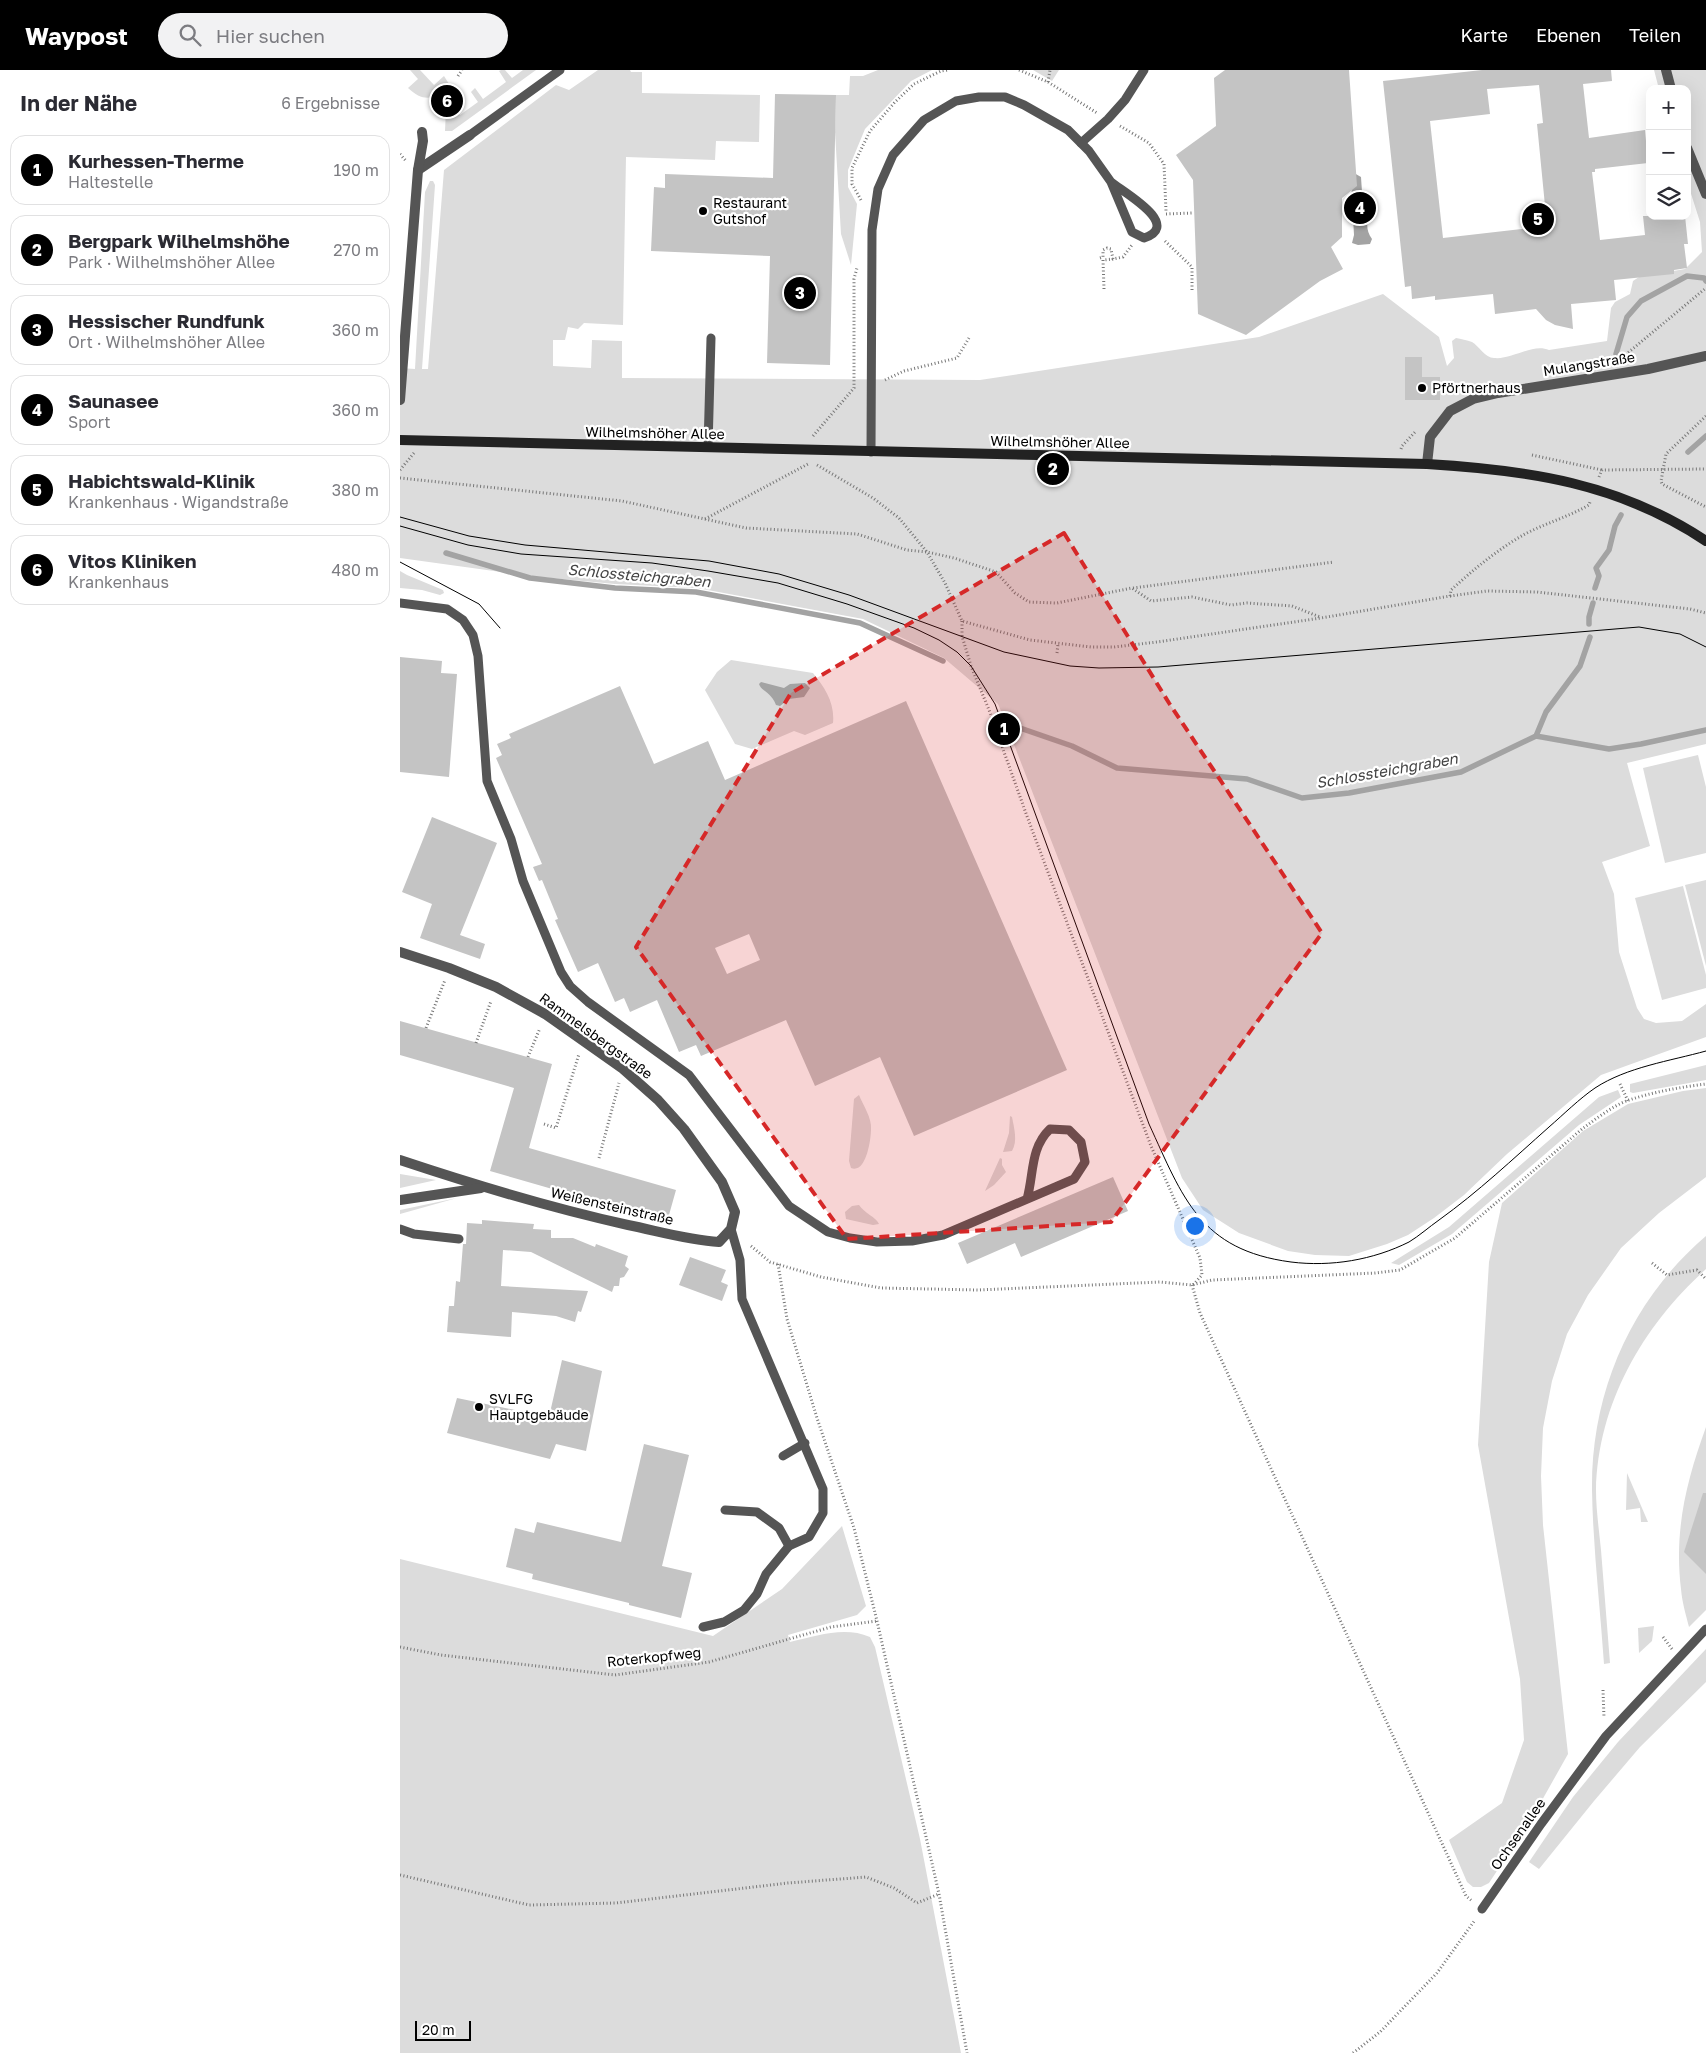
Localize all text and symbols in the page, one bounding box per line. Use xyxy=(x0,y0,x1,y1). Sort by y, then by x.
search box xyxy=(158,13,508,58)
text: Waypost xyxy=(25,21,128,50)
icon: search xyxy=(176,21,204,49)
text: Hier suchen xyxy=(216,24,325,47)
text: Karte xyxy=(1461,24,1508,46)
text: Ebenen xyxy=(1536,24,1601,46)
text: Teilen xyxy=(1629,24,1681,46)
pin: 6 xyxy=(431,82,463,120)
map controls xyxy=(1646,85,1691,220)
button: + xyxy=(1646,85,1691,130)
text: In der Nähe xyxy=(20,90,137,116)
text: 6 Ergebnisse xyxy=(281,93,380,113)
button: − xyxy=(1646,130,1691,175)
text: Kurhessen-Therme xyxy=(68,149,244,172)
text: 1 xyxy=(33,160,41,180)
text: 190 m xyxy=(333,160,379,180)
text: Haltestelle xyxy=(68,172,153,192)
button: layers xyxy=(1646,175,1691,220)
pin: 4 xyxy=(1344,189,1376,227)
place label: Restaurant Gutshof xyxy=(713,194,787,227)
pin: 5 xyxy=(1522,200,1554,238)
marker: Restaurant Gutshof xyxy=(697,205,709,217)
text: Bergpark Wilhelmshöhe xyxy=(68,229,290,252)
text: 2 xyxy=(32,240,42,260)
text: 270 m xyxy=(333,240,379,260)
text: Park · Wilhelmshöher Allee xyxy=(68,252,275,272)
pin: 3 xyxy=(784,274,816,312)
text: Hessischer Rundfunk xyxy=(68,309,265,332)
text: 3 xyxy=(32,320,42,340)
text: 360 m xyxy=(332,320,379,340)
text: Ort · Wilhelmshöher Allee xyxy=(68,332,265,352)
street label: Mulangstraße xyxy=(1542,348,1636,379)
place label: Pförtnerhaus xyxy=(1432,379,1521,396)
marker: Pförtnerhaus xyxy=(1416,382,1428,394)
text: Saunasee xyxy=(68,389,159,412)
text: 4 xyxy=(32,400,42,420)
text: 360 m xyxy=(332,400,379,420)
text: Sport xyxy=(68,412,111,432)
street label: Wilhelmshöher Allee xyxy=(585,423,725,442)
street label: Wilhelmshöher Allee xyxy=(990,432,1130,451)
pin: 2 xyxy=(1037,450,1069,488)
text: Habichtswald-Klinik xyxy=(68,469,255,492)
text: 5 xyxy=(32,480,42,500)
text: 380 m xyxy=(332,480,379,500)
text: Krankenhaus · Wigandstraße xyxy=(68,492,288,512)
text: Vitos Kliniken xyxy=(68,549,196,572)
text: 6 xyxy=(32,560,42,580)
text: 480 m xyxy=(331,560,379,580)
water label: Schlossteichgraben xyxy=(567,560,712,591)
text: Krankenhaus xyxy=(68,572,169,592)
pin: 1 xyxy=(988,710,1020,748)
water label: Schlossteichgraben xyxy=(1315,749,1460,792)
street label: Rammelsbergstraße xyxy=(537,989,656,1082)
street label: Weißensteinstraße xyxy=(549,1183,675,1228)
your location xyxy=(1182,1213,1208,1239)
place label: SVLFG Hauptgebäude xyxy=(489,1390,589,1423)
marker: SVLFG Hauptgebäude xyxy=(473,1401,485,1413)
street label: Roterkopfweg xyxy=(606,1643,702,1670)
street label: Ochsenallee xyxy=(1487,1795,1549,1873)
scale bar xyxy=(415,2018,471,2041)
text: 20 m xyxy=(422,2021,455,2038)

